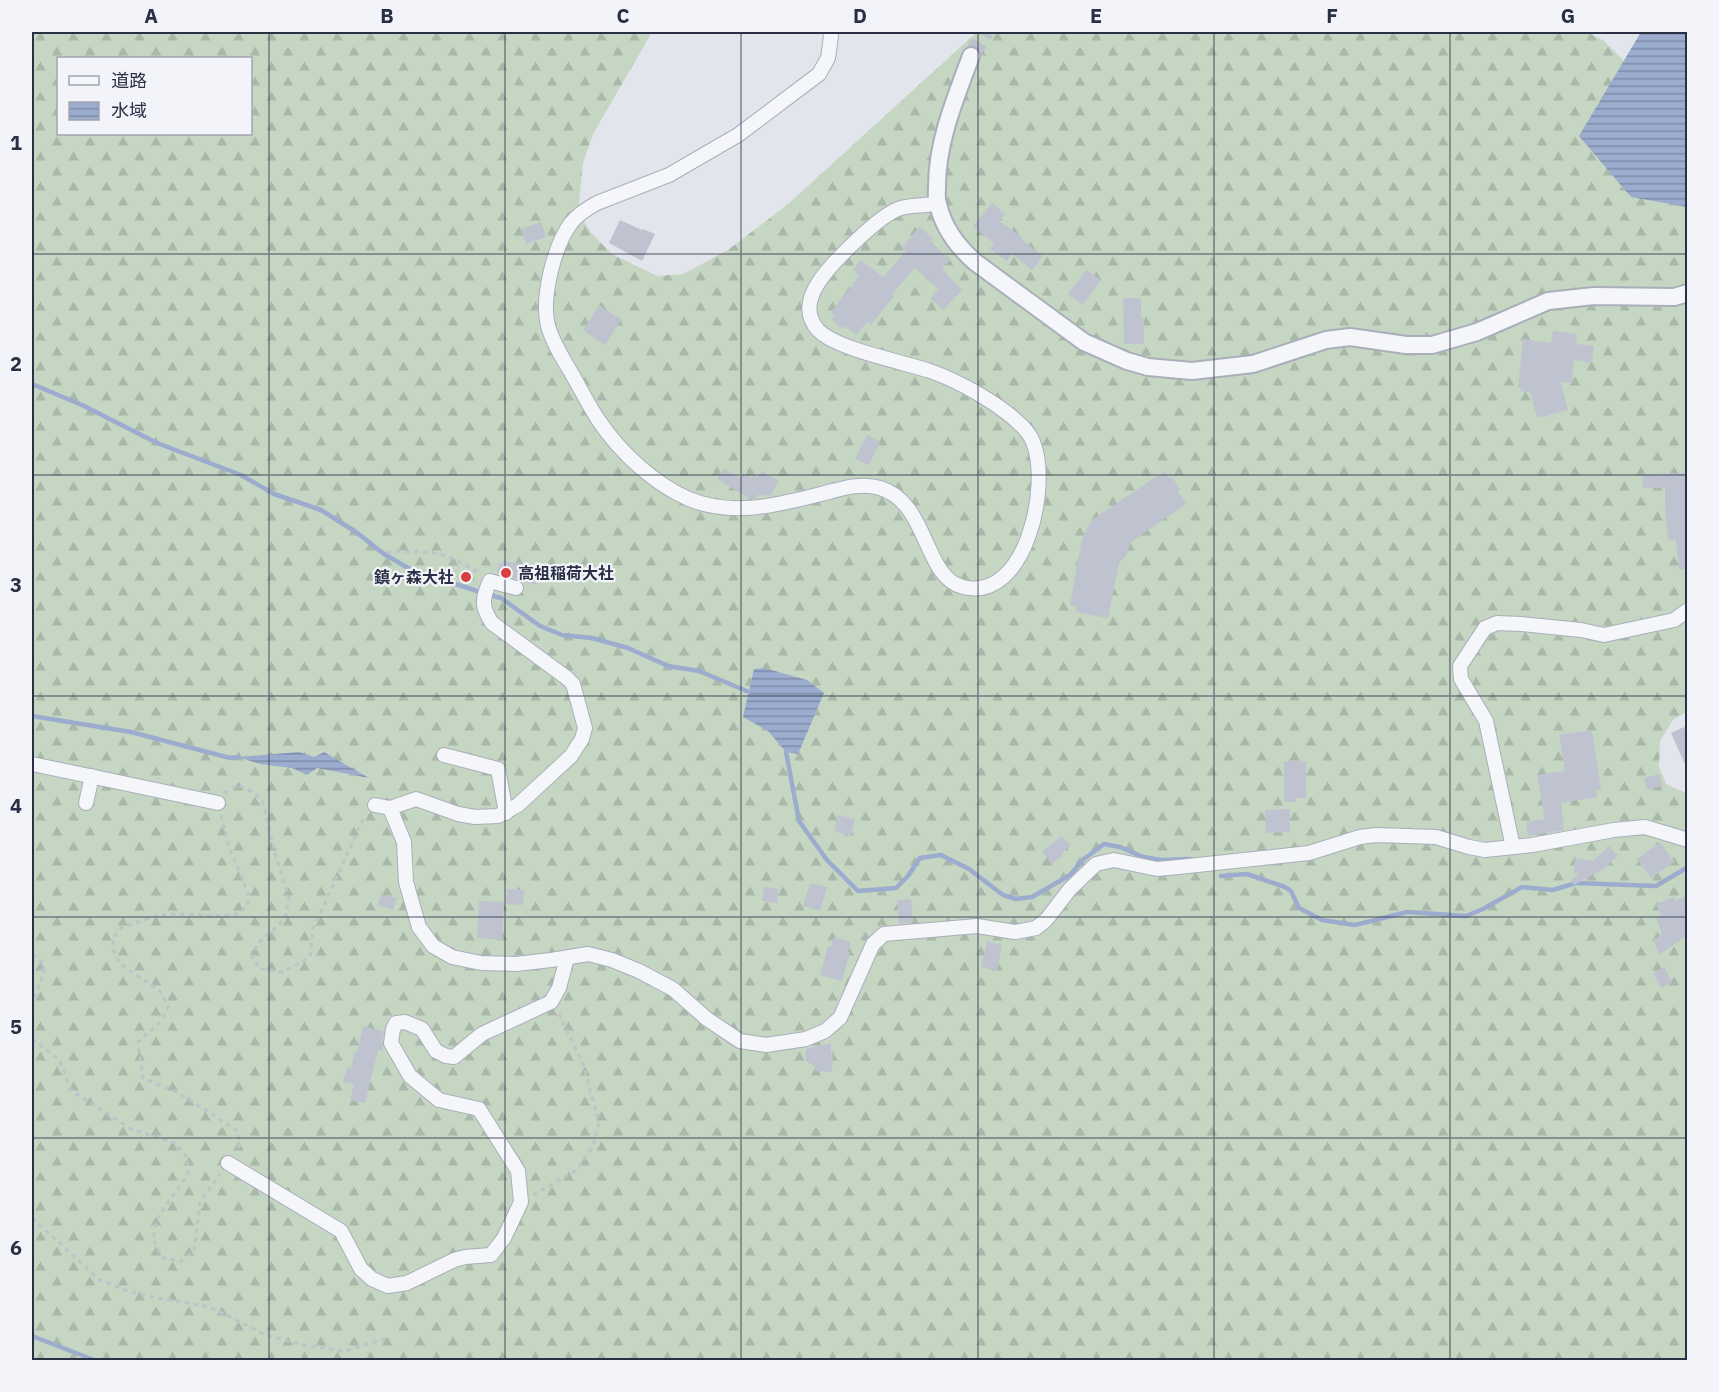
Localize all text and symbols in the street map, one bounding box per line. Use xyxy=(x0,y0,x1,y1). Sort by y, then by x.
text: A xyxy=(144,2,158,29)
text: B xyxy=(380,2,394,29)
text: C xyxy=(616,2,630,29)
text: D xyxy=(853,2,867,29)
text: E xyxy=(1090,2,1102,29)
text: F xyxy=(1326,2,1338,29)
text: G xyxy=(1561,2,1575,29)
legend xyxy=(57,57,252,135)
text: 道路 xyxy=(111,69,147,92)
text: 水域 xyxy=(111,99,147,122)
text: 1 xyxy=(10,129,22,156)
text: 2 xyxy=(10,350,22,377)
place label: 高祖稲荷大社 xyxy=(518,563,614,583)
marker: 高祖稲荷大社 xyxy=(499,566,513,580)
place label: 鎮ヶ森大社 xyxy=(374,567,454,587)
marker: 鎮ヶ森大社 xyxy=(459,570,473,584)
text: 3 xyxy=(10,571,22,598)
text: 4 xyxy=(10,792,22,819)
text: 5 xyxy=(10,1013,22,1040)
text: 6 xyxy=(10,1234,22,1261)

